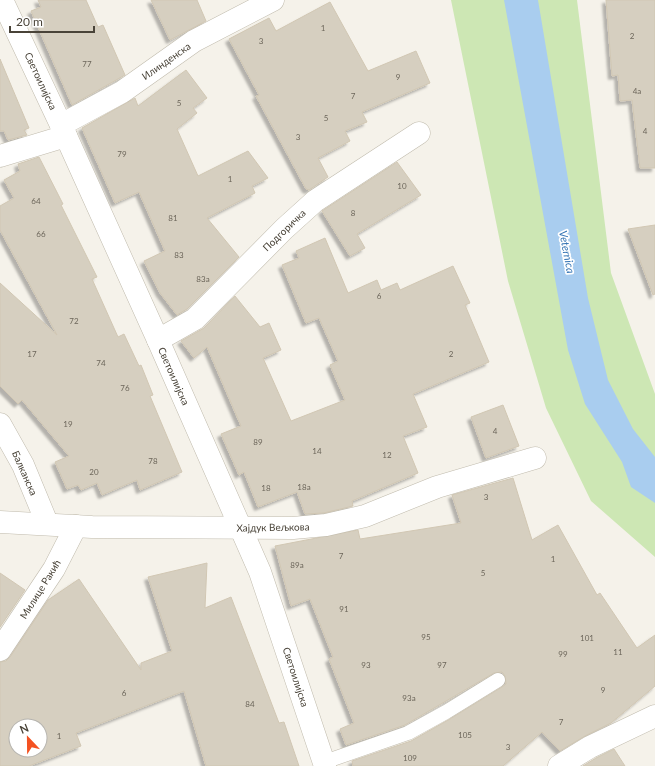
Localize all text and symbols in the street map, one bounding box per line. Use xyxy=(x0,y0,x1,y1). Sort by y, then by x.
scale bar xyxy=(10,8,94,34)
text: 20 m xyxy=(16,14,43,29)
house number: 1 xyxy=(321,23,326,33)
house number: 2 xyxy=(630,31,635,41)
house number: 3 xyxy=(259,36,264,46)
street label: Илинденска xyxy=(139,40,193,82)
street label: Светоилијска xyxy=(22,50,60,112)
house number: 77 xyxy=(82,59,92,69)
house number: 9 xyxy=(396,72,401,82)
house number: 4a xyxy=(633,86,641,96)
house number: 7 xyxy=(351,91,356,101)
house number: 5 xyxy=(177,98,182,108)
house number: 5 xyxy=(324,113,329,123)
house number: 4 xyxy=(643,126,648,136)
house number: 3 xyxy=(296,132,301,142)
house number: 79 xyxy=(117,149,127,159)
house number: 1 xyxy=(228,174,233,184)
house number: 10 xyxy=(397,181,407,191)
house number: 64 xyxy=(31,196,41,206)
street label: Подгоричка xyxy=(260,207,308,253)
house number: 8 xyxy=(351,208,356,218)
house number: 81 xyxy=(168,213,178,223)
house number: 66 xyxy=(36,229,46,239)
water label: Veternica xyxy=(557,229,578,275)
house number: 83 xyxy=(174,250,184,260)
house number: 83a xyxy=(196,274,210,284)
house number: 6 xyxy=(377,291,382,301)
house number: 72 xyxy=(69,316,79,326)
street label: Светоилијска xyxy=(156,345,192,407)
house number: 17 xyxy=(27,349,37,359)
house number: 2 xyxy=(449,349,454,359)
house number: 74 xyxy=(96,358,106,368)
house number: 76 xyxy=(120,383,130,393)
house number: 19 xyxy=(63,419,73,429)
house number: 4 xyxy=(493,426,498,436)
house number: 89 xyxy=(253,437,263,447)
house number: 14 xyxy=(312,446,322,456)
street label: Балканска xyxy=(10,449,40,497)
house number: 12 xyxy=(382,450,392,460)
house number: 78 xyxy=(148,456,158,466)
house number: 20 xyxy=(89,467,99,477)
house number: 18a xyxy=(297,482,311,492)
house number: 18 xyxy=(261,483,271,493)
house number: 3 xyxy=(484,492,489,502)
street label: Хајдук Вељкова xyxy=(236,520,310,534)
house number: 7 xyxy=(339,551,344,561)
house number: 1 xyxy=(551,554,556,564)
street label: Милице Ракић xyxy=(17,557,63,621)
house number: 89a xyxy=(290,560,304,570)
house number: 5 xyxy=(481,568,486,578)
house number: 91 xyxy=(339,604,349,614)
house number: 95 xyxy=(421,632,431,642)
house number: 101 xyxy=(580,633,594,643)
street label: Светоилијска xyxy=(281,646,311,708)
house number: 11 xyxy=(613,647,623,657)
house number: 99 xyxy=(558,649,568,659)
house number: 93 xyxy=(361,660,371,670)
house number: 97 xyxy=(437,660,447,670)
house number: 9 xyxy=(601,685,606,695)
house number: 6 xyxy=(122,688,127,698)
house number: 93a xyxy=(402,693,416,703)
house number: 84 xyxy=(245,699,255,709)
house number: 7 xyxy=(559,717,564,727)
north arrow xyxy=(8,718,48,758)
text: N xyxy=(18,721,30,736)
house number: 105 xyxy=(458,730,472,740)
house number: 1 xyxy=(57,731,62,741)
house number: 3 xyxy=(506,742,511,752)
house number: 109 xyxy=(403,753,417,763)

